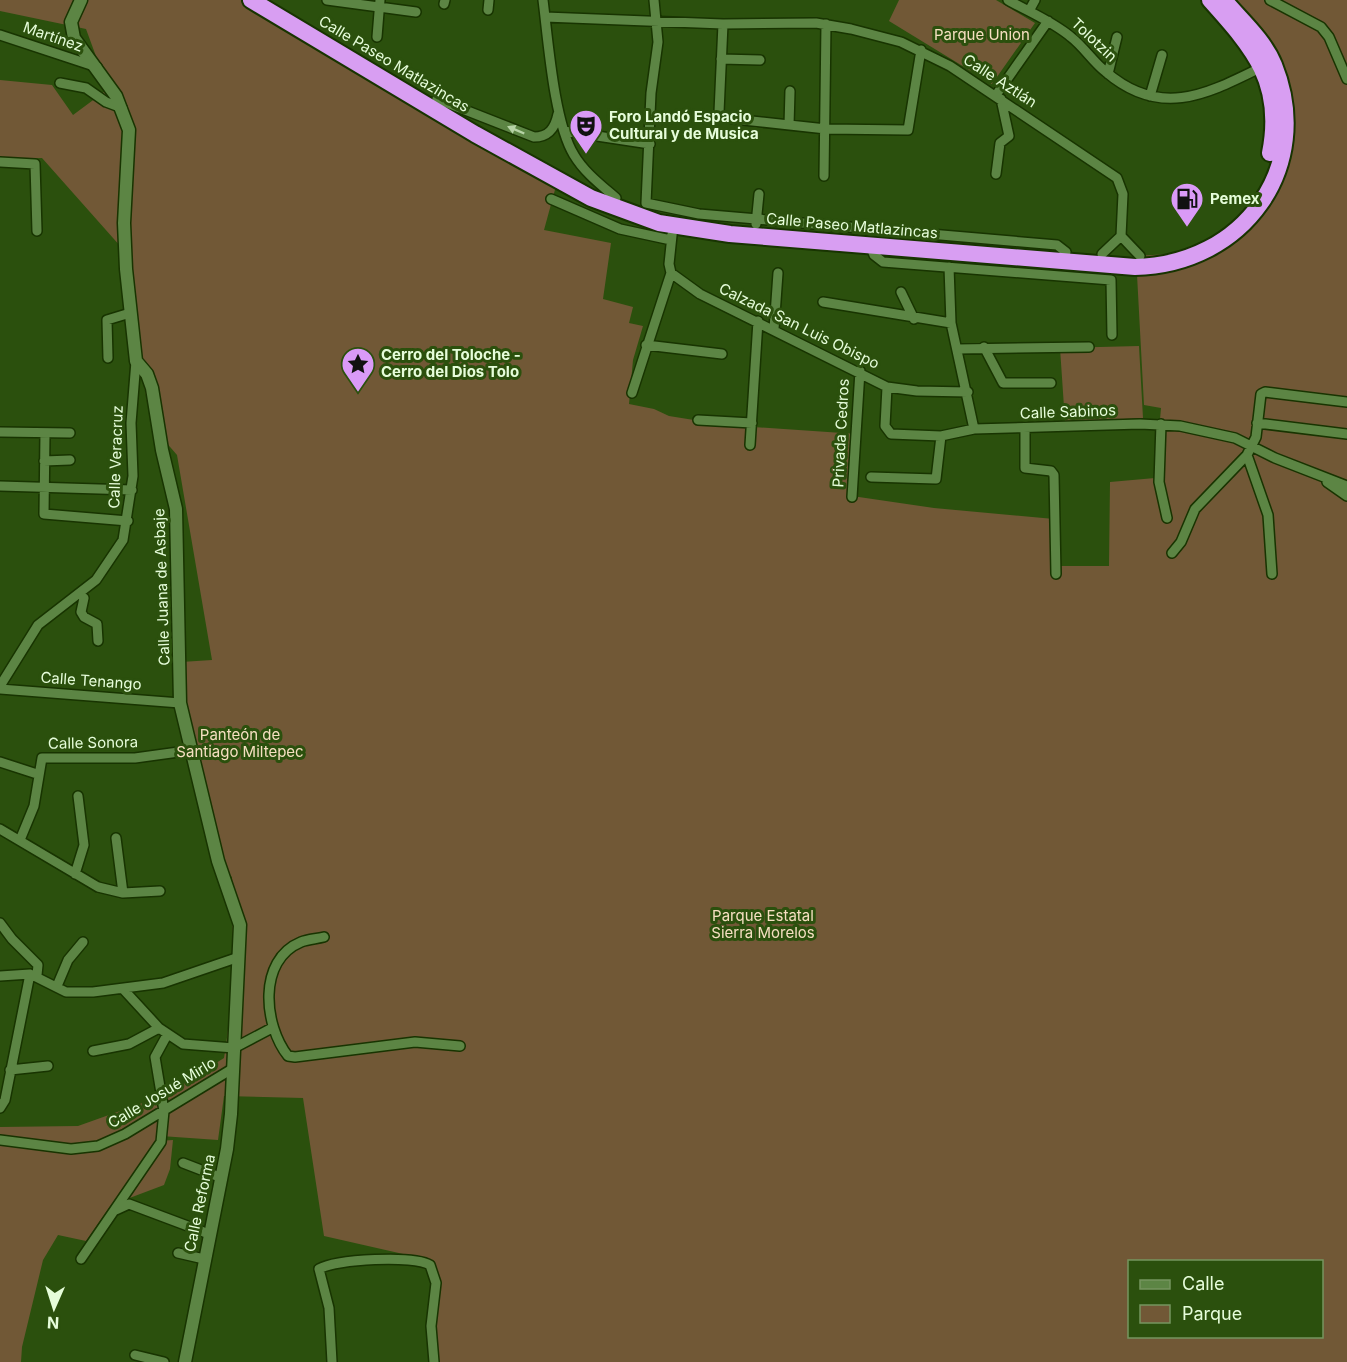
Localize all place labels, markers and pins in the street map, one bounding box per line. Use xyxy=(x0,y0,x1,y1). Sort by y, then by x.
place label: Foro Landó Espacio Cultural y de Musica xyxy=(609,107,759,143)
theatre icon: Foro Landó Espacio Cultural y de Musica xyxy=(568,108,604,155)
fuel station icon: Pemex xyxy=(1169,181,1205,228)
place label: Pemex xyxy=(1210,189,1260,208)
place label: Cerro del Toloche - Cerro del Dios Tolo xyxy=(381,345,521,381)
place icon: Cerro del Toloche - Cerro del Dios Tolo xyxy=(340,346,376,393)

